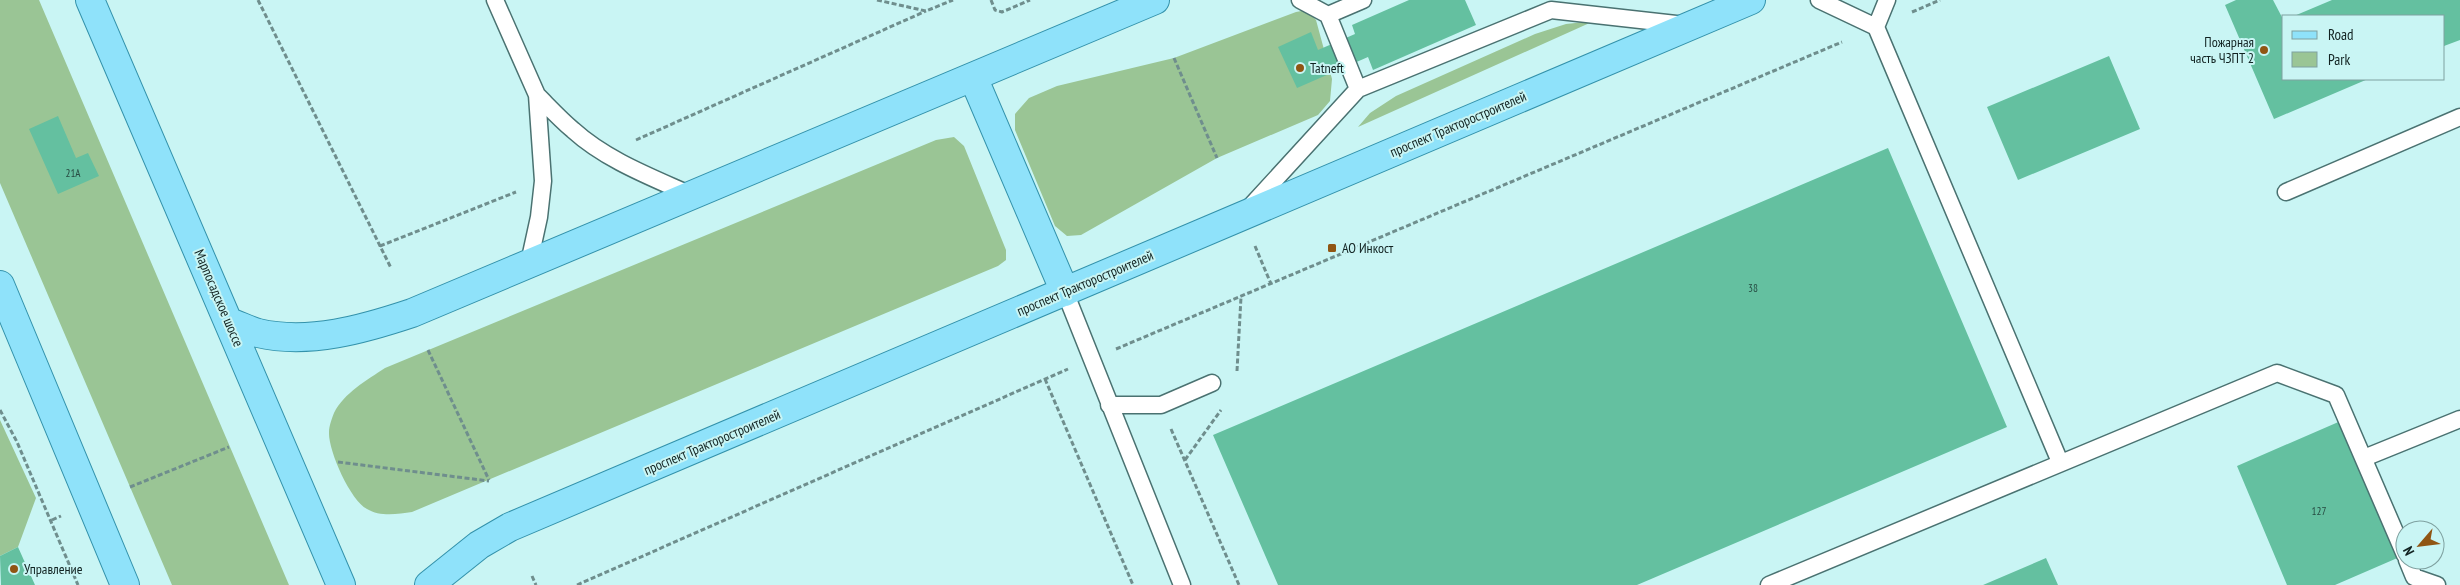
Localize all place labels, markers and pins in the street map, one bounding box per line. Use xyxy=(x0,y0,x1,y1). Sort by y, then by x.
place label: Пожарная часть ЧЗПТ 2 xyxy=(2190,33,2254,67)
marker: Пожарная часть ЧЗПТ 2 xyxy=(2258,44,2270,56)
place label: Tatneft xyxy=(1310,59,1344,77)
marker: Tatneft xyxy=(1294,62,1306,74)
place label: АО Инкост xyxy=(1342,239,1394,257)
marker: АО Инкост xyxy=(1326,242,1338,254)
place label: Управление xyxy=(24,560,83,578)
marker: Управление xyxy=(8,563,20,575)

